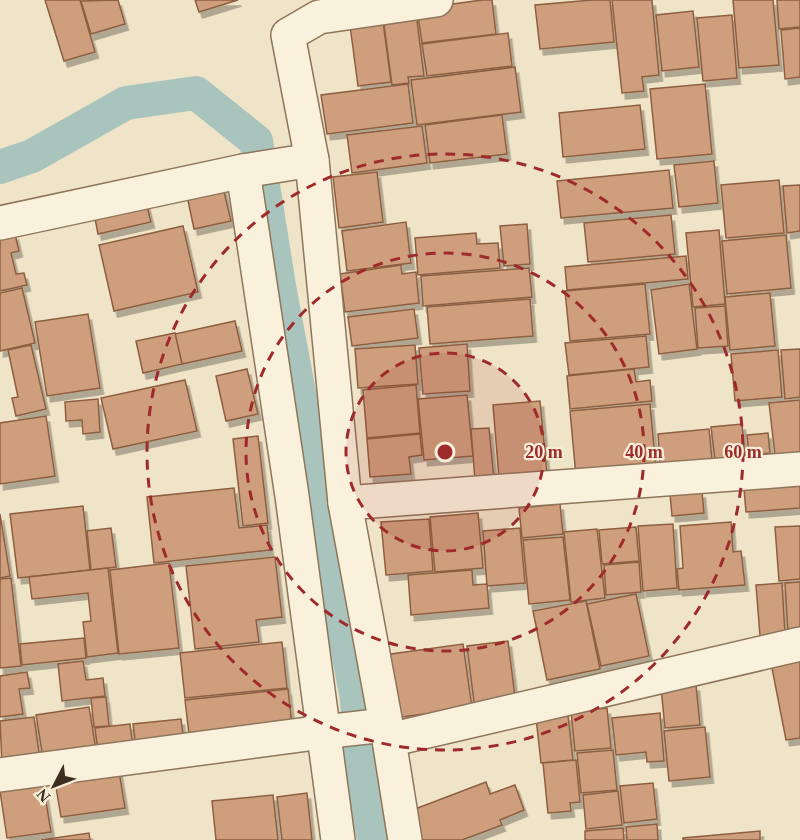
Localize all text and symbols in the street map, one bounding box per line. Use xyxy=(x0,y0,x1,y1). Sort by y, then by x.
centre of rings xyxy=(435,442,455,462)
text: 20 m xyxy=(525,442,563,462)
text: 40 m xyxy=(625,442,663,462)
text: 60 m xyxy=(724,442,762,462)
north arrow xyxy=(24,756,84,816)
text: N xyxy=(33,785,53,806)

